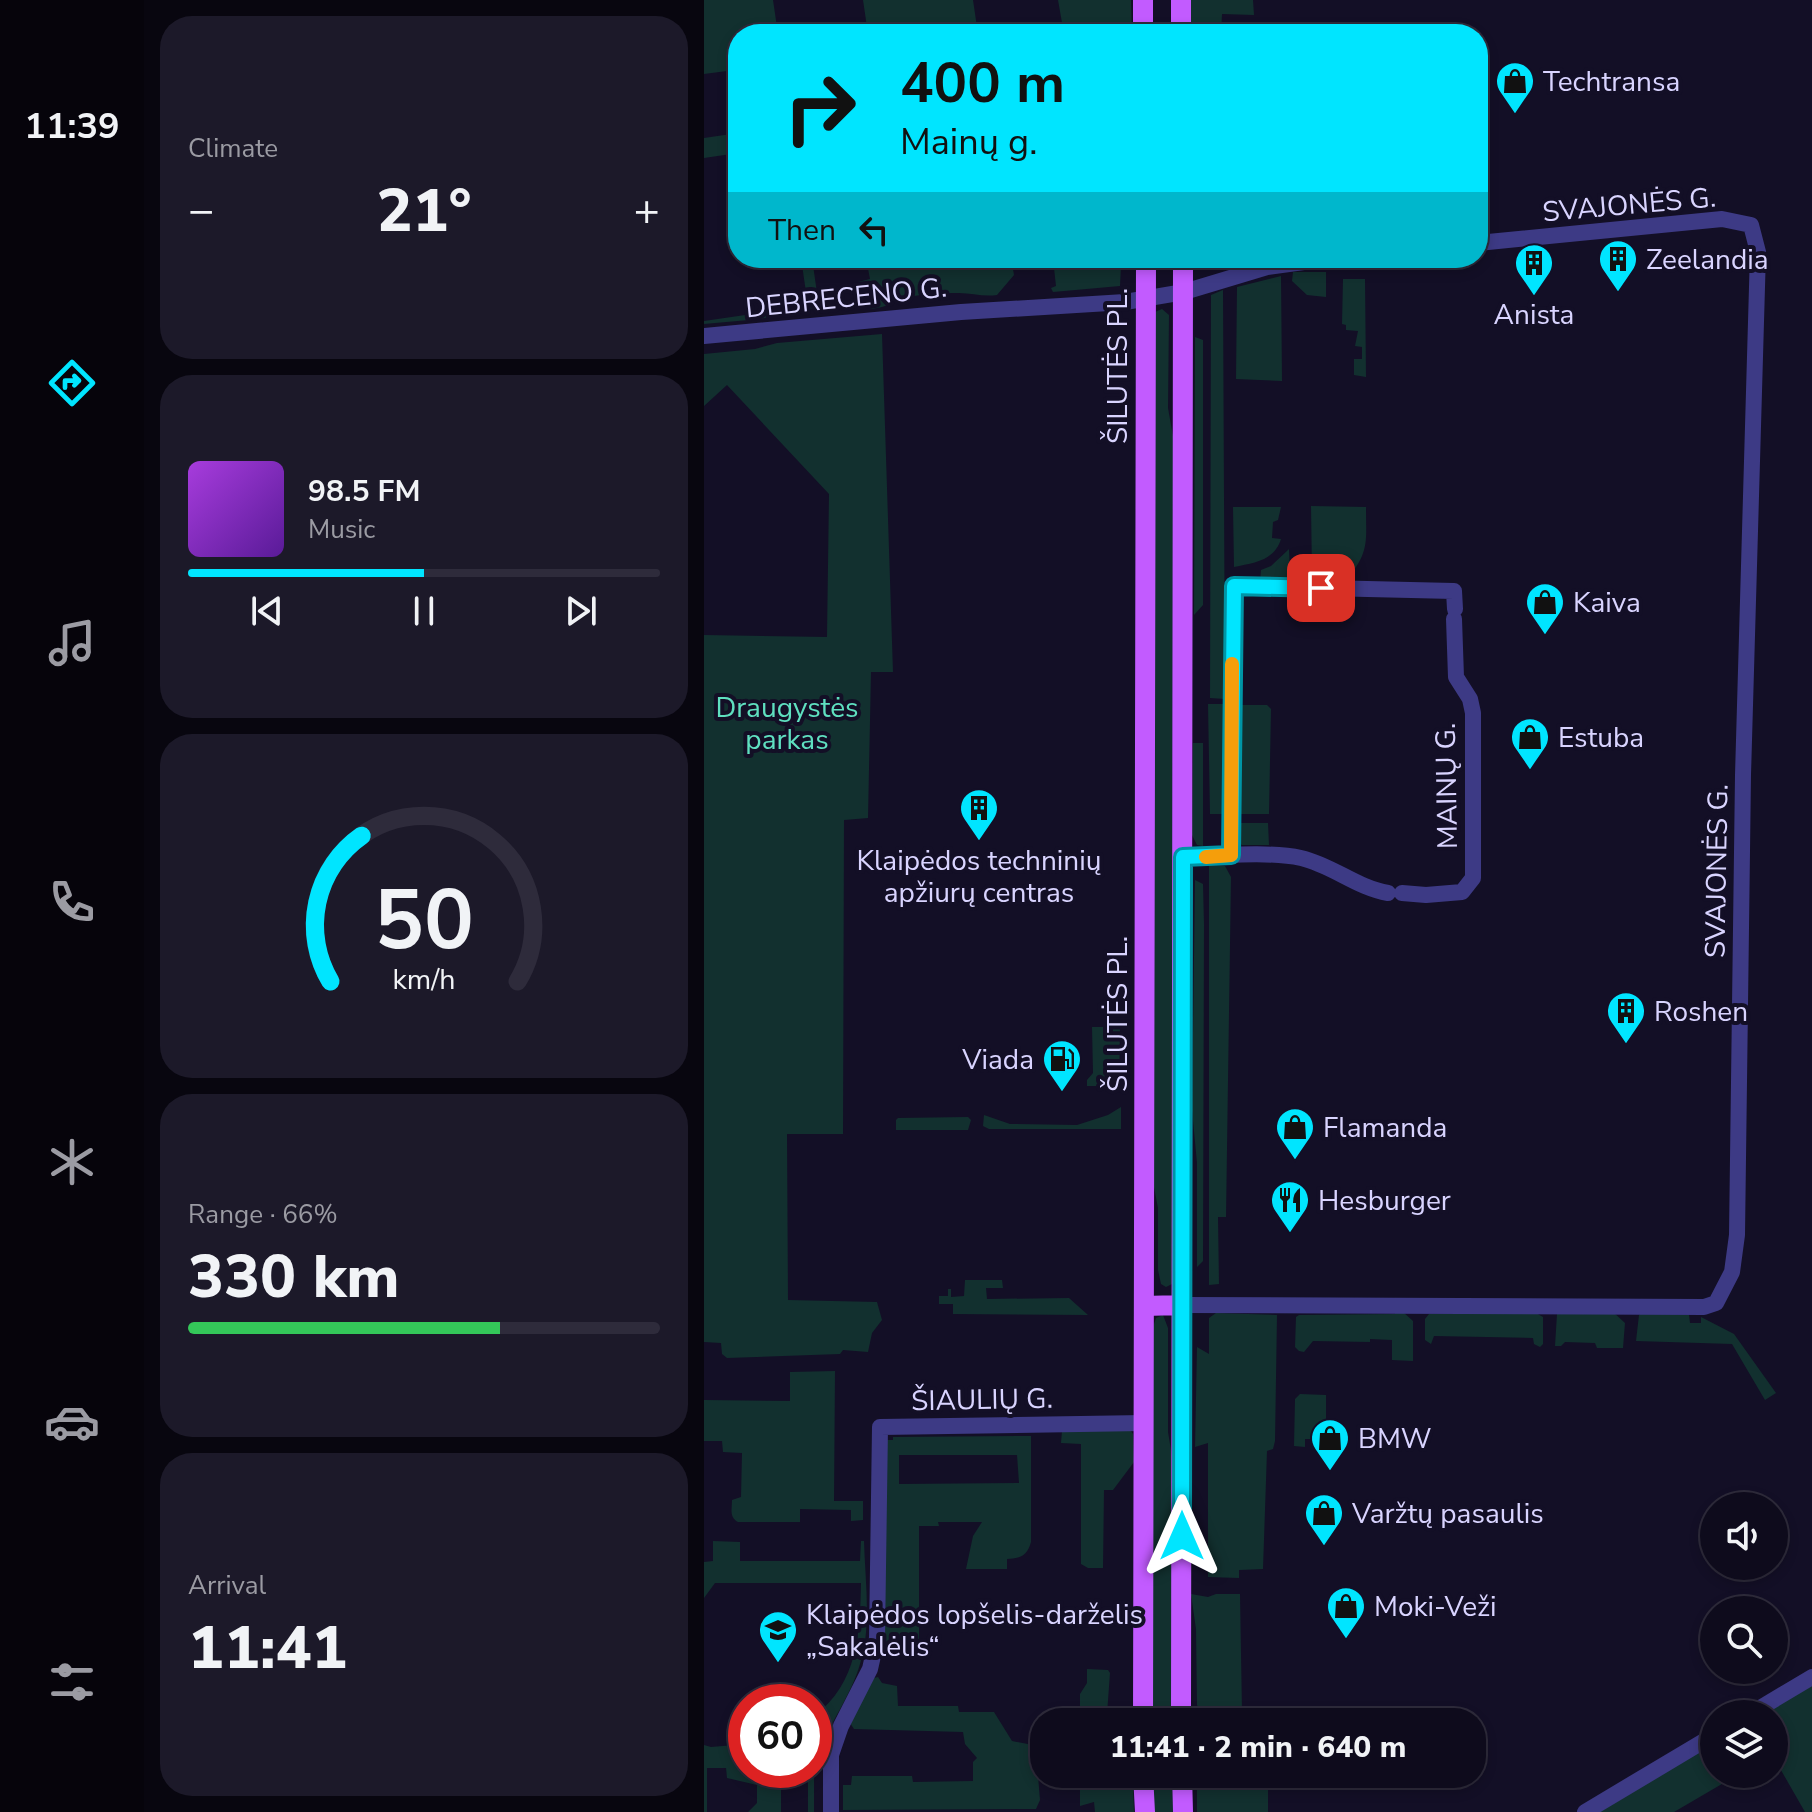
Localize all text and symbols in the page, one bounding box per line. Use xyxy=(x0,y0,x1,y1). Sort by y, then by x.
text: 400 m xyxy=(900,45,1065,122)
icon: right xyxy=(768,56,872,160)
shop icon: Techtransa xyxy=(1494,60,1536,115)
place label: Techtransa xyxy=(1543,63,1680,101)
text: 11:39 xyxy=(24,102,120,151)
text: Mainų g. xyxy=(900,118,1037,167)
text: Climate xyxy=(188,131,278,166)
text: 21° xyxy=(376,170,472,252)
street label: SVAJONĖS G. xyxy=(1541,178,1717,232)
text: − xyxy=(188,181,214,241)
text: + xyxy=(634,181,660,241)
icon: left xyxy=(852,208,896,252)
text: Then xyxy=(768,210,836,251)
building icon: Zeelandia xyxy=(1597,238,1639,293)
place label: Zeelandia xyxy=(1646,241,1769,279)
building icon: Anista xyxy=(1513,242,1555,297)
street label: DEBRECENO G. xyxy=(744,269,949,327)
street label: ŠILUTĖS PL. xyxy=(1099,288,1137,444)
place label: Anista xyxy=(1494,296,1574,334)
icon: directions xyxy=(44,355,100,411)
text: 98.5 FM xyxy=(308,471,420,512)
text: Music xyxy=(308,512,375,547)
pin xyxy=(1287,554,1355,622)
icon: arrive xyxy=(1299,566,1343,610)
shop icon: Kaiva xyxy=(1524,581,1566,636)
place label: Kaiva xyxy=(1573,584,1641,622)
icon: previous xyxy=(245,589,289,633)
icon: pause xyxy=(402,589,446,633)
icon: next xyxy=(559,589,603,633)
icon: music xyxy=(44,615,100,671)
park label: Draugystės parkas xyxy=(715,689,859,759)
shop icon: Estuba xyxy=(1509,716,1551,771)
place label: Estuba xyxy=(1558,719,1644,757)
street label: MAINŲ G. xyxy=(1427,722,1467,850)
street label: SVAJONĖS G. xyxy=(1696,784,1738,958)
building icon: Klaipėdos techninių apžiurų centras xyxy=(958,787,1000,842)
place label: Klaipėdos techninių apžiurų centras xyxy=(857,842,1101,912)
text: 50 xyxy=(374,864,474,977)
icon: phone xyxy=(44,874,100,930)
street label: ŠILUTĖS PL. xyxy=(1099,936,1137,1092)
text: km/h xyxy=(393,960,455,999)
building icon: Roshen xyxy=(1605,990,1647,1045)
place label: Roshen xyxy=(1654,993,1748,1031)
fuel station icon: Viada xyxy=(1041,1038,1083,1093)
place label: Viada xyxy=(961,1041,1034,1079)
shop icon: Flamanda xyxy=(1274,1106,1316,1161)
place label: Flamanda xyxy=(1323,1109,1447,1147)
icon: climate xyxy=(44,1134,100,1190)
restaurant icon: Hesburger xyxy=(1269,1179,1311,1234)
place label: Hesburger xyxy=(1318,1182,1451,1220)
text: Range · 66% xyxy=(188,1197,338,1232)
text: 330 km xyxy=(188,1236,400,1318)
street label: ŠIAULIŲ G. xyxy=(911,1380,1053,1420)
icon: car xyxy=(44,1394,100,1450)
shop icon: BMW xyxy=(1309,1417,1351,1472)
place label: BMW xyxy=(1358,1420,1432,1458)
shop icon: Varžtų pasaulis xyxy=(1303,1492,1345,1547)
map controls xyxy=(1700,1492,1788,1788)
button: sound xyxy=(1700,1492,1788,1580)
position arrow xyxy=(1140,1494,1224,1578)
place label: Varžtų pasaulis xyxy=(1351,1495,1544,1533)
text: Arrival xyxy=(188,1568,266,1603)
shop icon: Moki-Veži xyxy=(1325,1585,1367,1640)
place label: Moki-Veži xyxy=(1374,1588,1497,1626)
place label: Klaipėdos lopšelis-darželis „Sakalėlis“ xyxy=(806,1596,1143,1666)
button: search xyxy=(1700,1596,1788,1684)
text: 11:41 xyxy=(188,1607,348,1689)
school or university icon: Klaipėdos lopšelis-darželis „Sakalėlis“ xyxy=(757,1609,799,1664)
icon: filters xyxy=(44,1654,100,1710)
speed limit sign: 60 xyxy=(728,1684,832,1788)
button: layers xyxy=(1700,1700,1788,1788)
text: 11:41 · 2 min · 640 m xyxy=(1110,1727,1406,1768)

